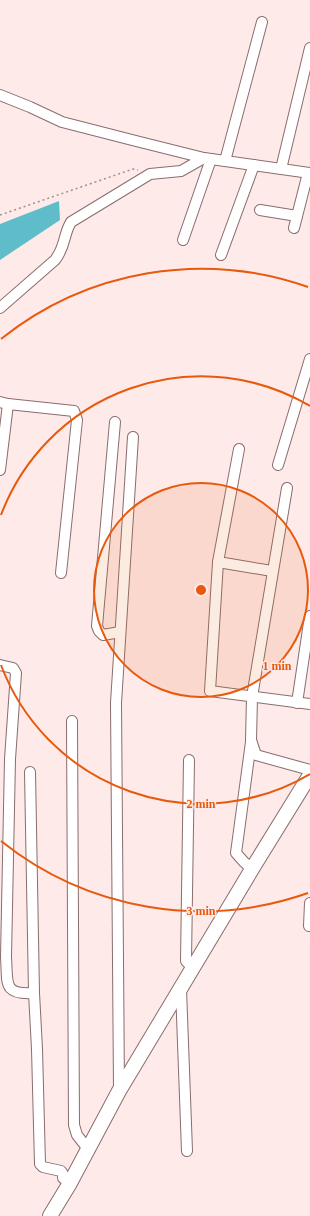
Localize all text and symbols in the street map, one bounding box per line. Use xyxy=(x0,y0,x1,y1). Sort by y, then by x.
centre of rings xyxy=(194,583,208,597)
text: 1 min xyxy=(262,659,292,673)
text: 2 min xyxy=(186,797,216,811)
text: 3 min xyxy=(186,904,216,918)

